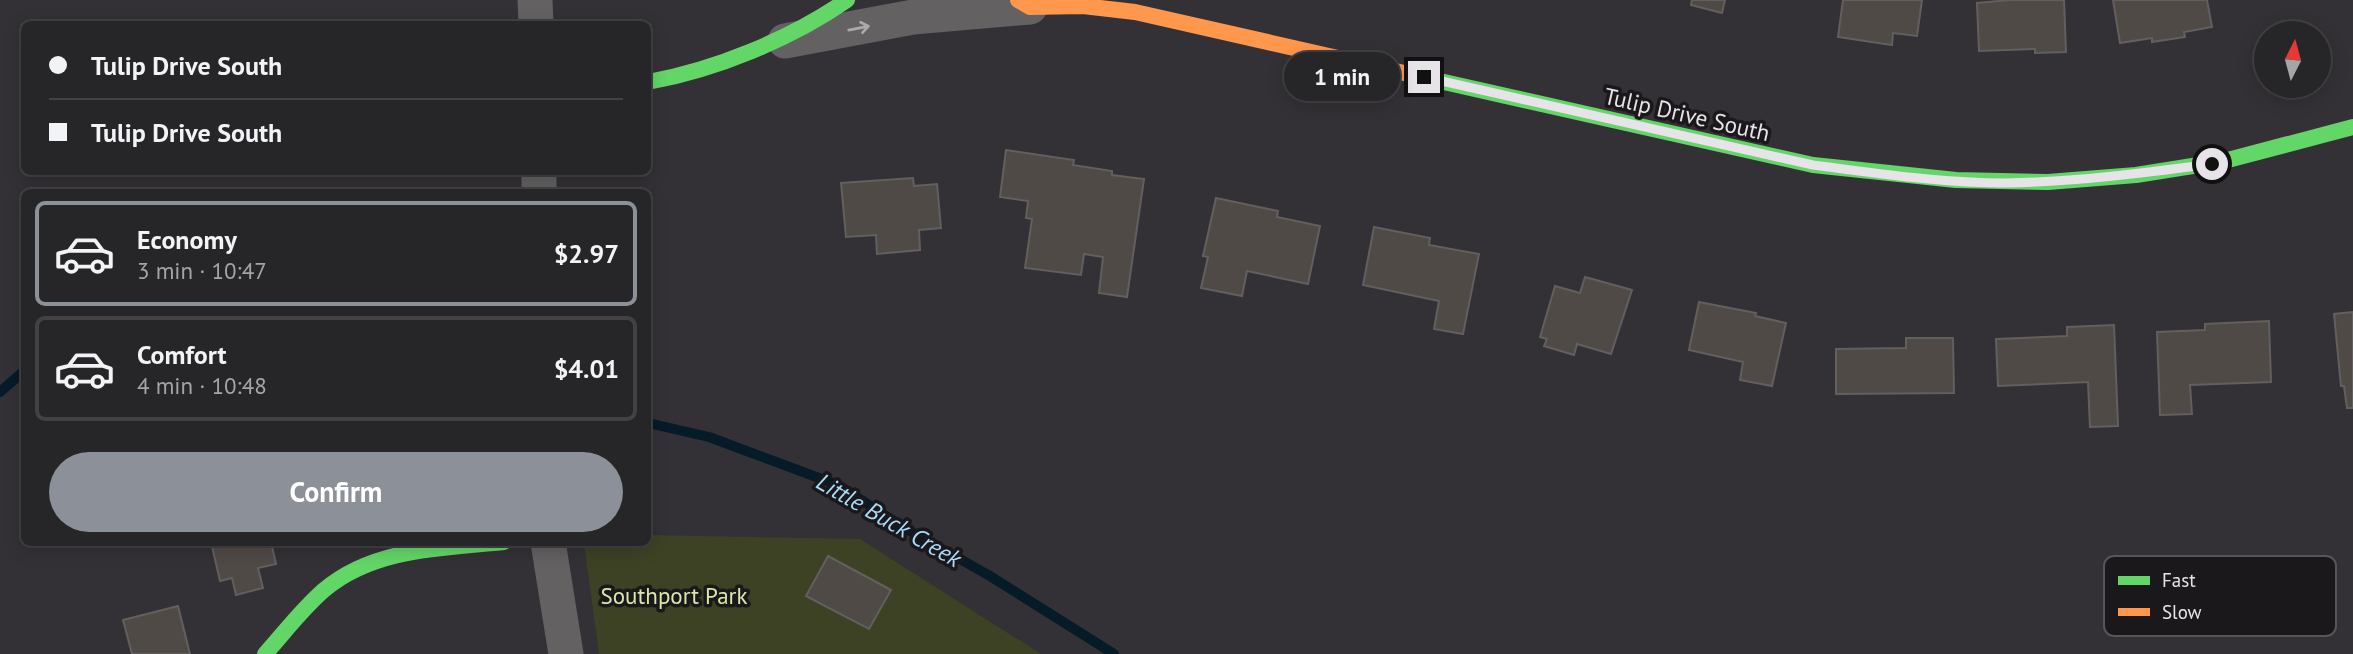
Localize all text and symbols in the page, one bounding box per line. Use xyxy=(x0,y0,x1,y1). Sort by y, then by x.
one-way arrow xyxy=(847,20,870,34)
north arrow xyxy=(2254,21,2331,98)
map controls xyxy=(2254,21,2331,98)
text: Tulip Drive South xyxy=(91,49,282,82)
callout: 1 min xyxy=(1284,52,1400,102)
route end xyxy=(1408,61,1440,93)
text: 1 min xyxy=(1314,62,1370,91)
street label: Tulip Drive South xyxy=(1601,81,1773,147)
text: Tulip Drive South xyxy=(91,116,282,149)
route start xyxy=(2196,148,2228,180)
icon: car xyxy=(53,222,116,285)
text: Economy xyxy=(137,223,237,256)
text: $2.97 xyxy=(554,237,619,270)
text: 3 min · 10:47 xyxy=(137,256,267,285)
icon: car xyxy=(53,337,116,400)
text: Comfort xyxy=(137,338,227,371)
text: $4.01 xyxy=(554,352,619,385)
text: 4 min · 10:48 xyxy=(137,371,267,400)
button: Confirm xyxy=(49,452,623,532)
water label: Little Buck Creek xyxy=(811,466,968,575)
legend xyxy=(2104,556,2336,636)
text: Fast xyxy=(2162,568,2196,592)
park label: Southport Park xyxy=(601,581,747,610)
text: Slow xyxy=(2162,600,2202,624)

